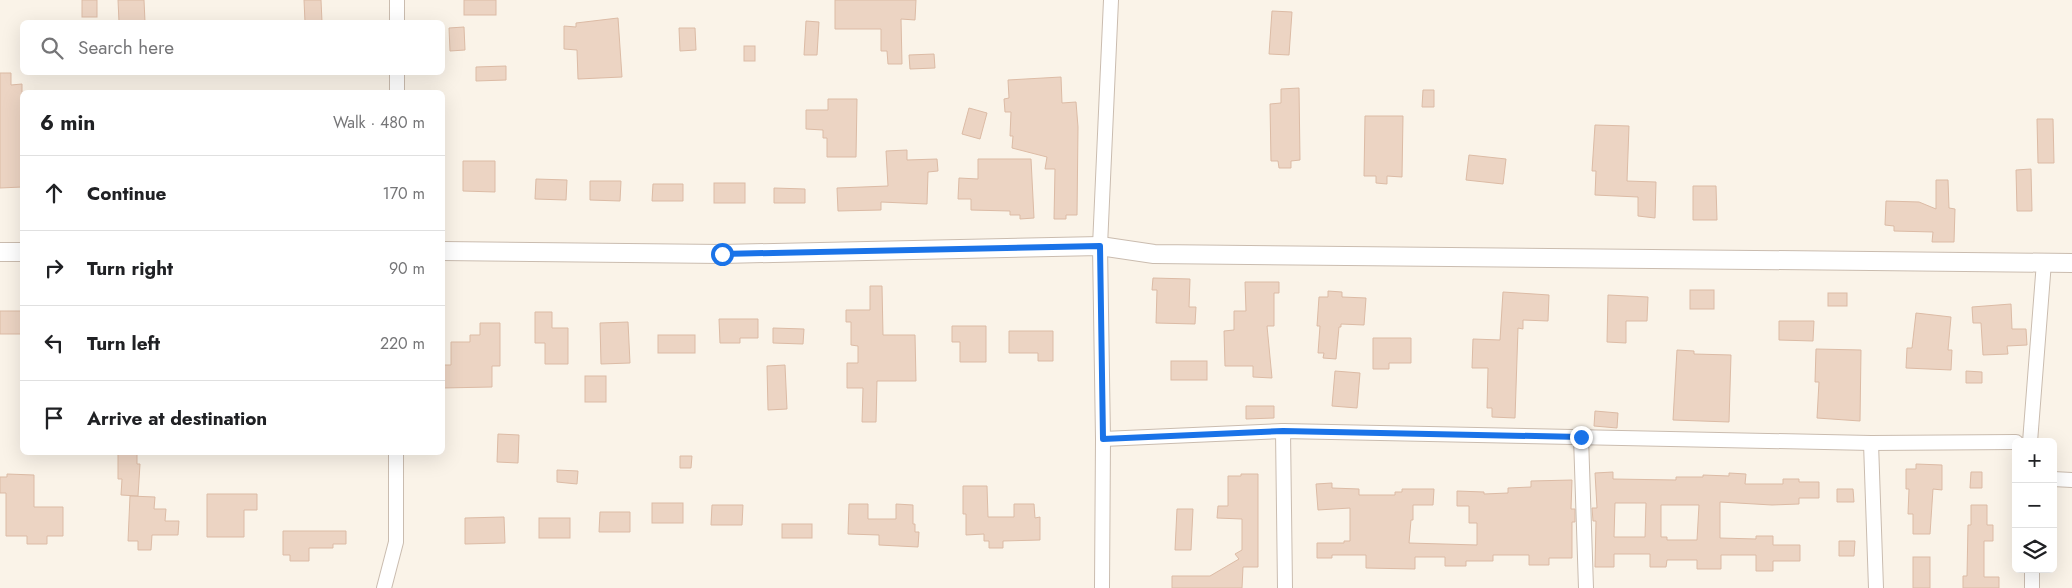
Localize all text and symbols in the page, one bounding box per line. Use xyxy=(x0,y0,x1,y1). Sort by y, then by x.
search box xyxy=(20,20,445,75)
icon: search xyxy=(38,34,66,62)
text: Search here xyxy=(78,34,174,61)
text: 6 min xyxy=(40,108,95,138)
text: Walk · 480 m xyxy=(333,111,425,134)
icon: ahead xyxy=(40,179,68,207)
text: Continue xyxy=(87,180,166,207)
text: 170 m xyxy=(383,182,425,205)
route start xyxy=(711,243,734,266)
icon: right xyxy=(40,254,68,282)
text: Turn right xyxy=(87,255,173,282)
text: 90 m xyxy=(389,257,425,280)
icon: left xyxy=(40,329,68,357)
text: Turn left xyxy=(87,330,160,357)
text: 220 m xyxy=(380,332,425,355)
icon: arrive xyxy=(40,404,68,432)
text: Arrive at destination xyxy=(87,405,267,432)
route end xyxy=(1570,426,1593,449)
map controls xyxy=(2012,438,2057,573)
button: + xyxy=(2012,438,2057,483)
button: − xyxy=(2012,483,2057,528)
button: layers xyxy=(2012,528,2057,573)

